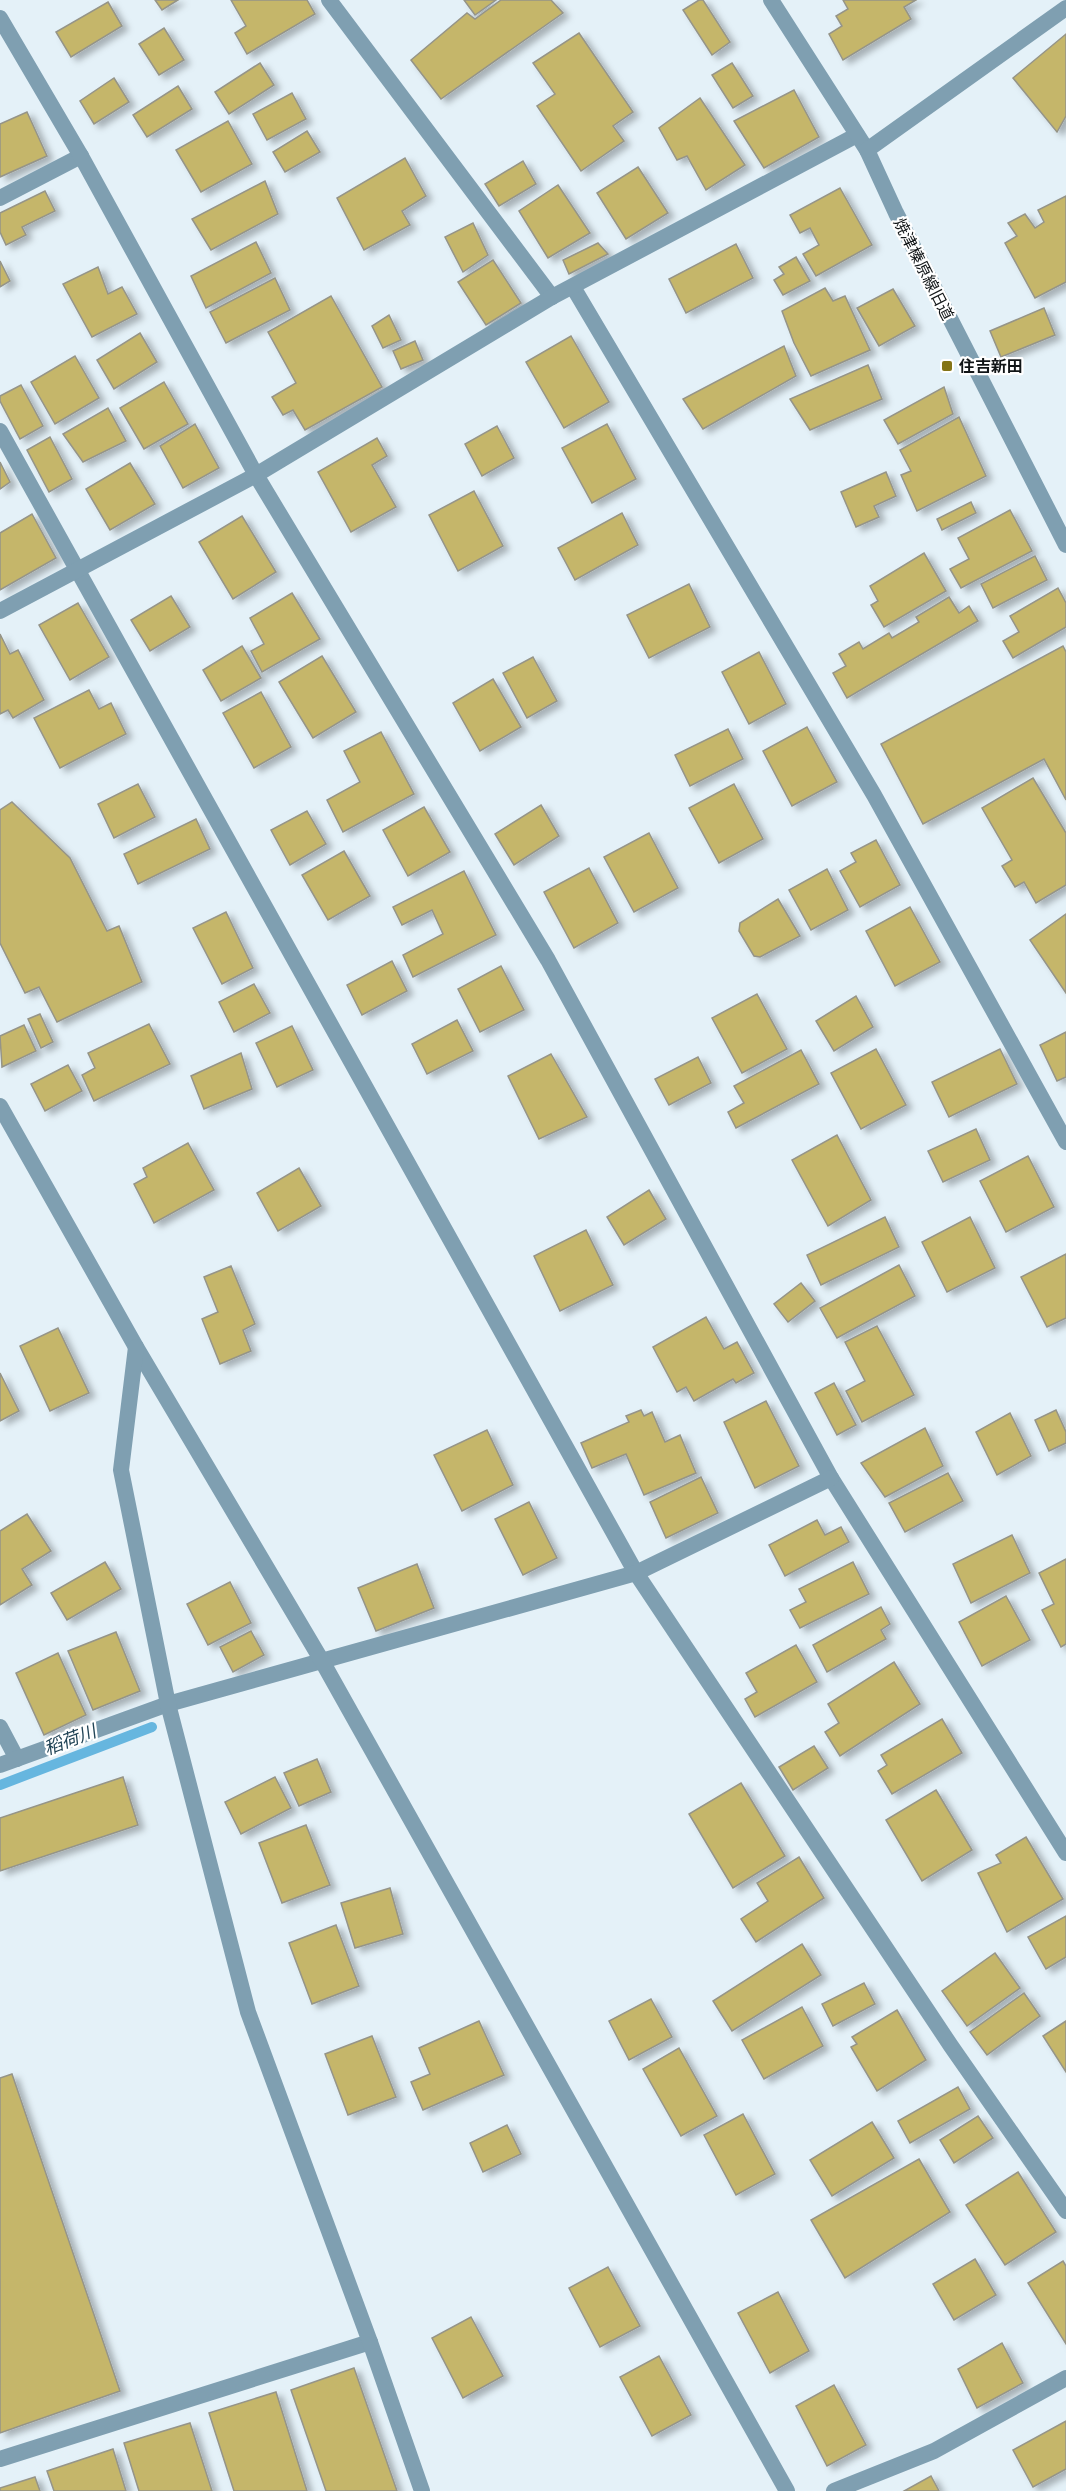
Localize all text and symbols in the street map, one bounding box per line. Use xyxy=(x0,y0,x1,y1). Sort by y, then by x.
street label: 焼津榛原線旧道 xyxy=(888,214,959,324)
place label: 住吉新田 xyxy=(958,355,1023,378)
marker: 住吉新田 xyxy=(940,359,954,373)
water label: 稻荷川 xyxy=(40,1717,101,1761)

